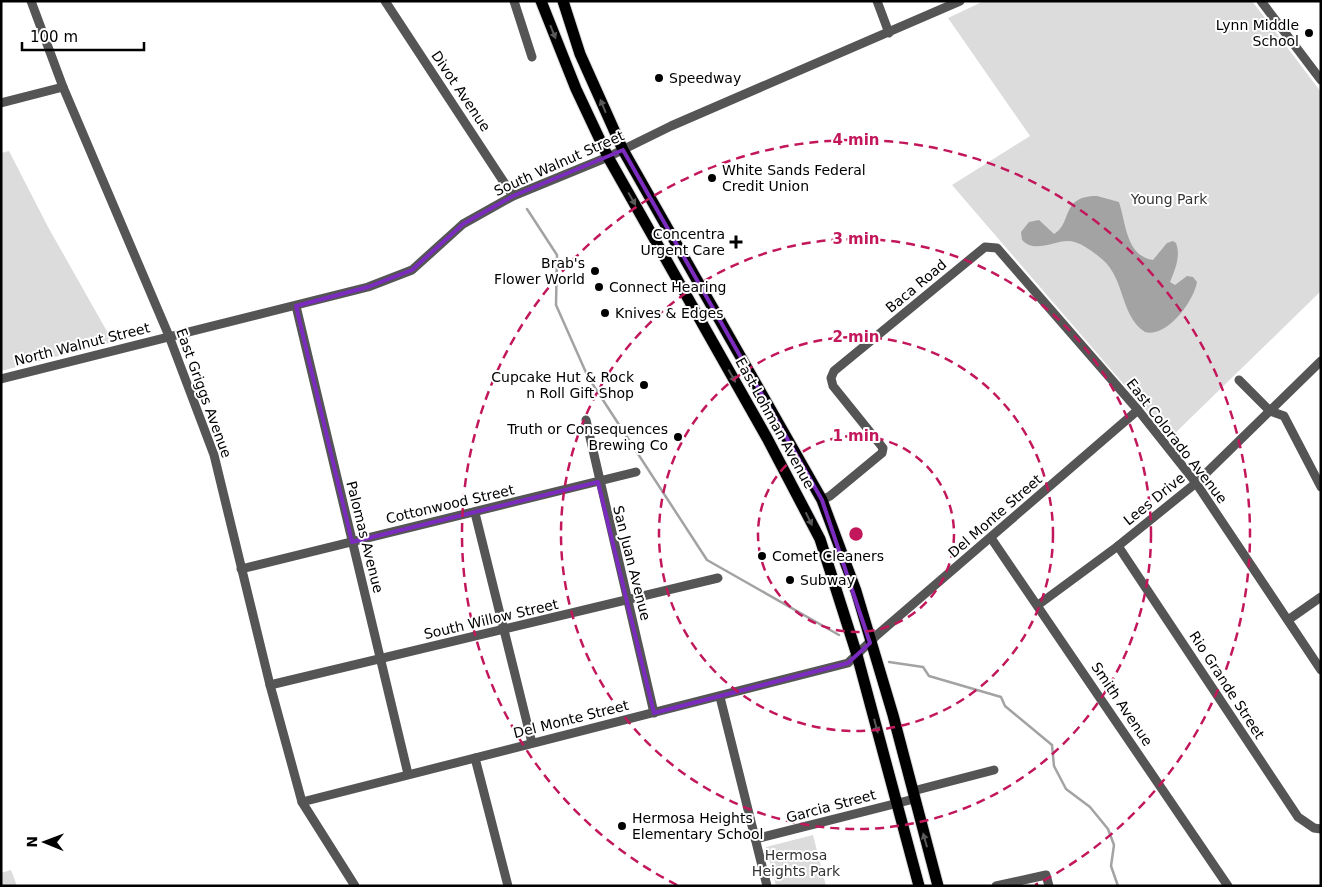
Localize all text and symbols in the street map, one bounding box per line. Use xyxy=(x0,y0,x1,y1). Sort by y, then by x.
place label: Lynn Middle School xyxy=(1216,17,1299,49)
scale bar xyxy=(22,20,145,52)
one-way arrow xyxy=(550,25,557,40)
marker: Lynn Middle School xyxy=(1303,27,1315,39)
text: 100 m xyxy=(30,28,78,46)
street label: Divot Avenue xyxy=(428,48,494,134)
place label: Speedway xyxy=(669,70,741,86)
marker: Speedway xyxy=(653,72,665,84)
one-way arrow xyxy=(599,98,607,113)
street label: South Walnut Street xyxy=(491,127,627,199)
text: 4 min xyxy=(832,131,880,149)
place label: White Sands Federal Credit Union xyxy=(722,162,866,194)
marker: White Sands Federal Credit Union xyxy=(706,172,718,184)
park label: Young Park xyxy=(1130,191,1208,207)
one-way arrow xyxy=(628,192,636,207)
place label: Concentra Urgent Care xyxy=(641,226,725,258)
text: 3 min xyxy=(832,230,880,248)
marker: Concentra Urgent Care xyxy=(729,235,743,249)
place label: Brab's Flower World xyxy=(494,255,585,287)
street label: Baca Road xyxy=(882,256,950,316)
marker: Brab's Flower World xyxy=(589,265,601,277)
place label: Connect Hearing xyxy=(609,279,726,295)
marker: Connect Hearing xyxy=(593,281,605,293)
place label: Knives & Edges xyxy=(615,305,723,321)
marker: Knives & Edges xyxy=(599,307,611,319)
street label: North Walnut Street xyxy=(13,319,152,369)
street label: East Griggs Avenue xyxy=(173,326,235,460)
text: 2 min xyxy=(832,328,880,346)
street label: East Lohman Avenue xyxy=(732,355,818,491)
place label: Cupcake Hut & Rock n Roll Gift Shop xyxy=(491,369,635,401)
one-way arrow xyxy=(728,369,736,384)
street label: East Colorado Avenue xyxy=(1123,376,1231,506)
marker: Cupcake Hut & Rock n Roll Gift Shop xyxy=(638,379,650,391)
place label: Truth or Consequences Brewing Co xyxy=(506,421,668,453)
text: 1 min xyxy=(832,427,880,445)
marker: Truth or Consequences Brewing Co xyxy=(672,431,684,443)
street label: Lees Drive xyxy=(1120,470,1188,528)
street label: Del Monte Street xyxy=(945,471,1045,561)
street label: Palomas Avenue xyxy=(343,479,387,595)
street label: Cottonwood Street xyxy=(384,481,516,527)
street label: San Juan Avenue xyxy=(610,504,654,622)
one-way arrow xyxy=(805,512,813,526)
centre of rings xyxy=(847,525,865,543)
place label: Comet Cleaners xyxy=(772,548,884,564)
marker: Comet Cleaners xyxy=(756,550,768,562)
place label: Subway xyxy=(800,572,855,588)
marker: Subway xyxy=(784,574,796,586)
street label: South Willow Street xyxy=(422,596,560,642)
street label: Rio Grande Street xyxy=(1186,628,1268,742)
street label: Smith Avenue xyxy=(1088,659,1156,749)
street label: Del Monte Street xyxy=(512,697,631,741)
one-way arrow xyxy=(872,718,880,733)
street label: Garcia Street xyxy=(784,786,878,826)
place label: Hermosa Heights Elementary School xyxy=(632,810,764,842)
north arrow xyxy=(20,817,70,867)
marker: Hermosa Heights Elementary School xyxy=(616,820,628,832)
one-way arrow xyxy=(921,832,929,847)
text: N xyxy=(24,836,40,848)
park label: Hermosa Heights Park xyxy=(752,847,841,879)

